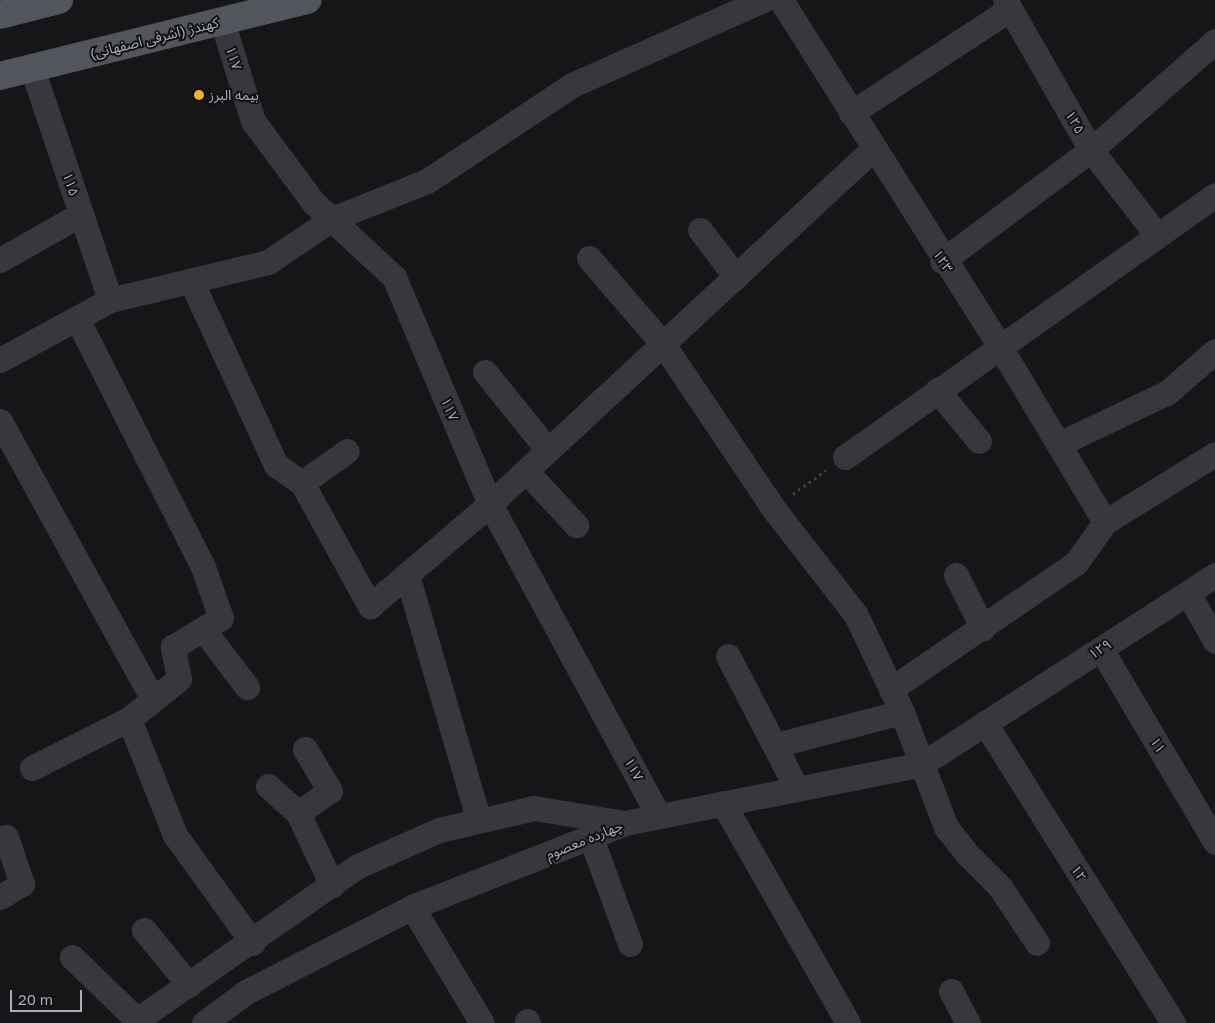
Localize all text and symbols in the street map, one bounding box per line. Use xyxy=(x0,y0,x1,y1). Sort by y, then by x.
street label: کهندژ (اشرفی اصفهانی) xyxy=(88,14,220,62)
street label: ۱۱۷ xyxy=(222,44,246,72)
place label: بیمه البرز xyxy=(209,87,259,103)
marker: بیمه البرز xyxy=(193,89,205,101)
street label: ۱۲۵ xyxy=(1062,107,1088,137)
street label: ۱۱۵ xyxy=(59,170,83,198)
street label: ۱۲۳ xyxy=(929,246,957,276)
street label: ۱۱۷ xyxy=(438,395,462,423)
street label: ۱۲۹ xyxy=(1085,635,1115,663)
street label: ۱۱ xyxy=(1147,734,1169,756)
street label: ۱۱۷ xyxy=(621,754,647,784)
street label: چهارده معصوم xyxy=(543,817,625,863)
street label: ۱۲ xyxy=(1068,862,1090,884)
scale bar xyxy=(12,980,85,1012)
text: 20 m xyxy=(18,990,53,1008)

